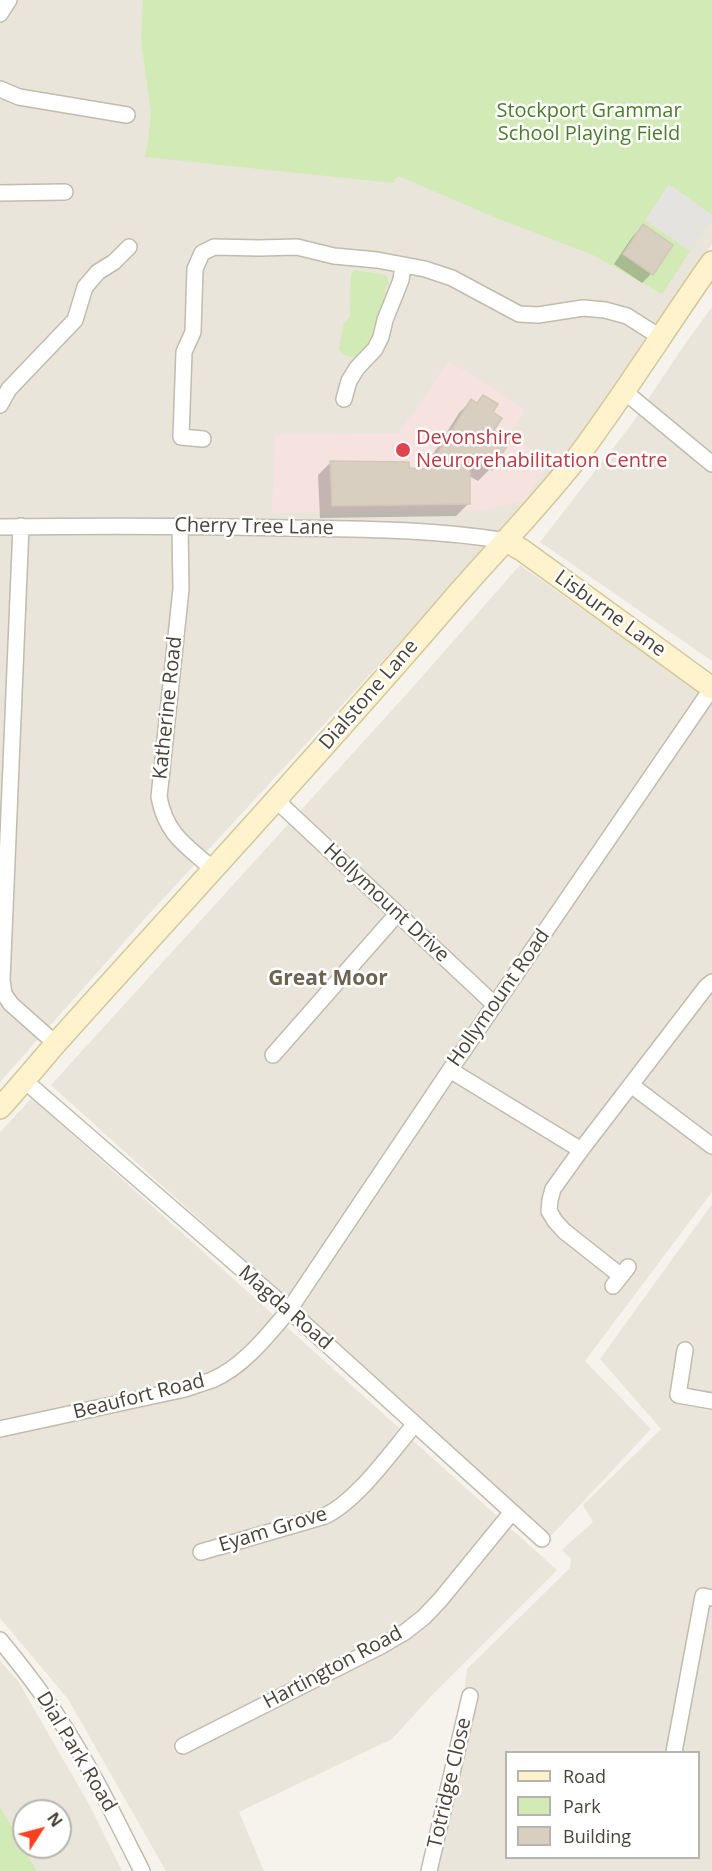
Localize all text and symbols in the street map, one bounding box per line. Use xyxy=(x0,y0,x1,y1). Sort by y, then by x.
park label: Stockport Grammar School Playing Field xyxy=(496,99,682,146)
place label: Devonshire Neurorehabilitation Centre xyxy=(416,426,667,473)
marker: Devonshire Neurorehabilitation Centre xyxy=(394,441,412,459)
street label: Cherry Tree Lane xyxy=(174,514,334,540)
street label: Lisburne Lane xyxy=(550,566,670,662)
street label: Katherine Road xyxy=(149,635,187,781)
street label: Dialstone Lane xyxy=(315,635,423,755)
street label: Hollymount Drive xyxy=(318,839,454,967)
street label: Hollymount Road xyxy=(443,925,555,1071)
district label: Great Moor xyxy=(268,966,388,992)
street label: Magda Road xyxy=(233,1261,337,1355)
street label: Beaufort Road xyxy=(71,1369,207,1425)
street label: Eyam Grove xyxy=(216,1502,330,1558)
street label: Hartington Road xyxy=(260,1621,406,1715)
street label: Dial Park Road xyxy=(31,1688,121,1816)
street label: Totridge Close xyxy=(423,1715,477,1851)
legend xyxy=(505,1751,700,1859)
text: Road xyxy=(563,1764,606,1788)
text: Park xyxy=(563,1794,601,1818)
north arrow xyxy=(12,1799,72,1859)
text: N xyxy=(42,1808,68,1831)
text: Building xyxy=(563,1824,631,1848)

